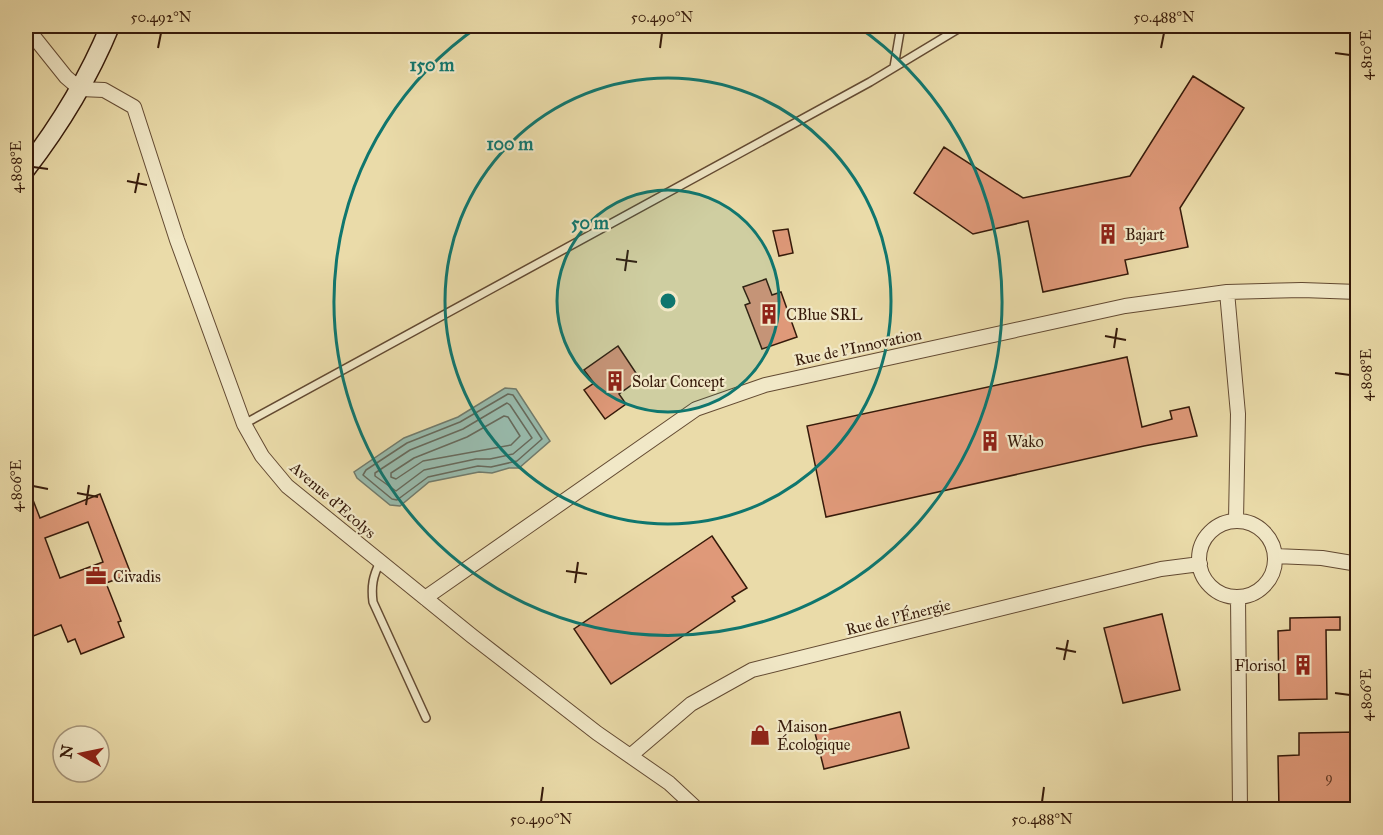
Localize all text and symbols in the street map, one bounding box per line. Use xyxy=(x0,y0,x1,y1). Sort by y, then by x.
text: 50.492°N xyxy=(131,8,192,26)
text: 50.490°N xyxy=(631,8,693,26)
text: 50.488°N xyxy=(1133,8,1195,26)
text: 4.810°E xyxy=(1357,29,1375,80)
text: 150 m xyxy=(410,54,455,76)
text: 100 m xyxy=(487,133,534,155)
text: 4.808°E xyxy=(7,140,25,193)
text: 50 m xyxy=(571,212,610,234)
building icon: Bajart xyxy=(1096,222,1120,246)
place label: Bajart xyxy=(1125,225,1165,244)
centre of rings xyxy=(658,291,678,311)
building icon: CBlue SRL xyxy=(757,302,781,326)
place label: CBlue SRL xyxy=(786,305,863,324)
street label: Rue de l'Innovation xyxy=(793,324,924,370)
text: 4.808°E xyxy=(1357,348,1375,401)
building icon: Solar Concept xyxy=(603,369,627,393)
place label: Solar Concept xyxy=(632,372,725,391)
building icon: Wako xyxy=(978,429,1002,453)
place label: Wako xyxy=(1007,432,1044,451)
street label: Avenue d'Ecolys xyxy=(286,457,380,542)
text: 4.806°E xyxy=(7,460,25,512)
office icon: Civadis xyxy=(84,564,108,588)
place label: Civadis xyxy=(113,567,161,586)
street label: Rue de l'Énergie xyxy=(843,593,953,640)
building icon: Florisol xyxy=(1291,653,1315,677)
place label: Florisol xyxy=(1234,656,1287,675)
text: 4.806°E xyxy=(1357,669,1375,721)
place label: Maison Écologique xyxy=(777,717,851,755)
shop icon: Maison Écologique xyxy=(748,723,772,747)
north arrow xyxy=(51,724,111,784)
text: N xyxy=(56,743,77,760)
house number: 9 xyxy=(1325,769,1333,786)
text: 50.490°N xyxy=(510,810,572,828)
text: 50.488°N xyxy=(1011,810,1073,828)

